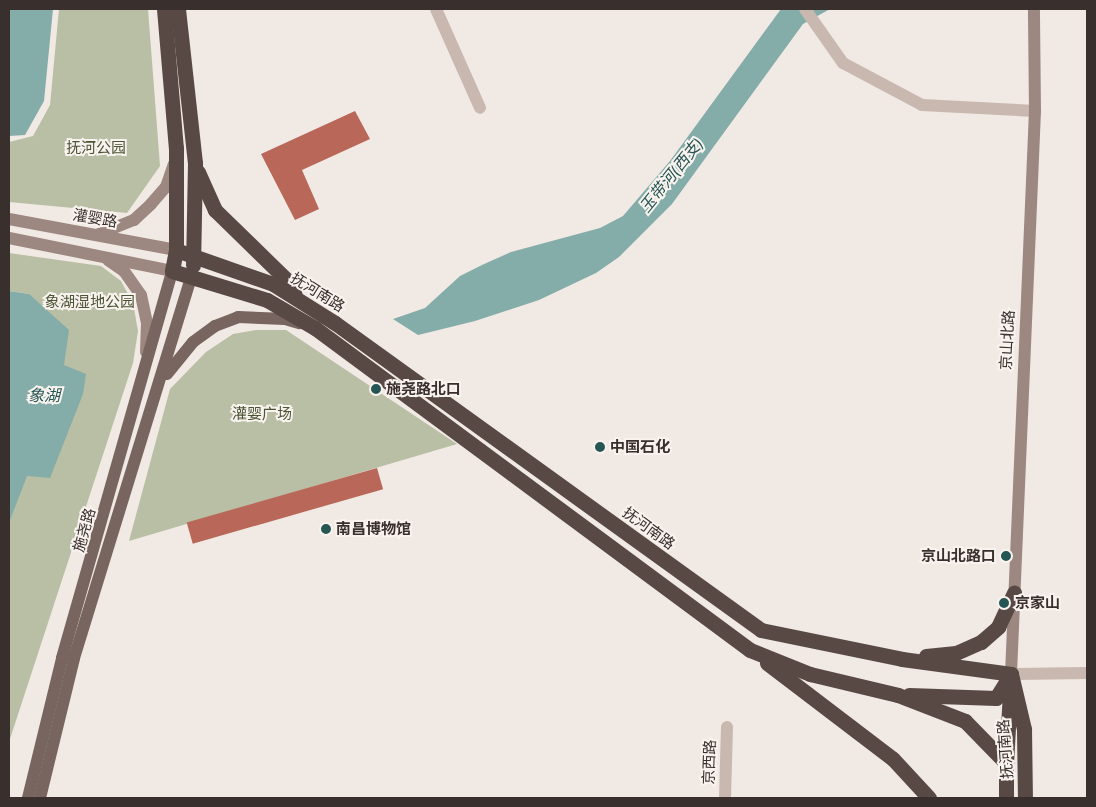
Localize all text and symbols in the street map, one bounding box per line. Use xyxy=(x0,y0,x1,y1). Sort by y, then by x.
water label: 玉带河(西支) xyxy=(635,134,707,216)
park label: 抚河公园 xyxy=(66,139,126,157)
street label: 灌婴路 xyxy=(71,205,119,231)
street label: 抚河南路 xyxy=(288,268,348,316)
park label: 象湖湿地公园 xyxy=(45,293,135,311)
street label: 京山北路 xyxy=(996,310,1018,370)
place label: 施尧路北口 xyxy=(386,380,461,398)
marker: 施尧路北口 xyxy=(370,383,382,395)
water label: 象湖 xyxy=(28,385,60,405)
park label: 灌婴广场 xyxy=(232,405,292,423)
place label: 中国石化 xyxy=(610,438,670,456)
marker: 中国石化 xyxy=(594,441,606,453)
street label: 抚河南路 xyxy=(619,503,679,553)
street label: 施尧路 xyxy=(69,506,99,554)
place label: 南昌博物馆 xyxy=(336,520,411,538)
marker: 南昌博物馆 xyxy=(320,523,332,535)
place label: 京山北路口 xyxy=(921,547,996,565)
marker: 京山北路口 xyxy=(1000,550,1012,562)
place label: 京家山 xyxy=(1015,594,1060,612)
marker: 京家山 xyxy=(997,596,1011,610)
street label: 抚河南路 xyxy=(994,718,1016,780)
street label: 京西路 xyxy=(699,739,719,785)

